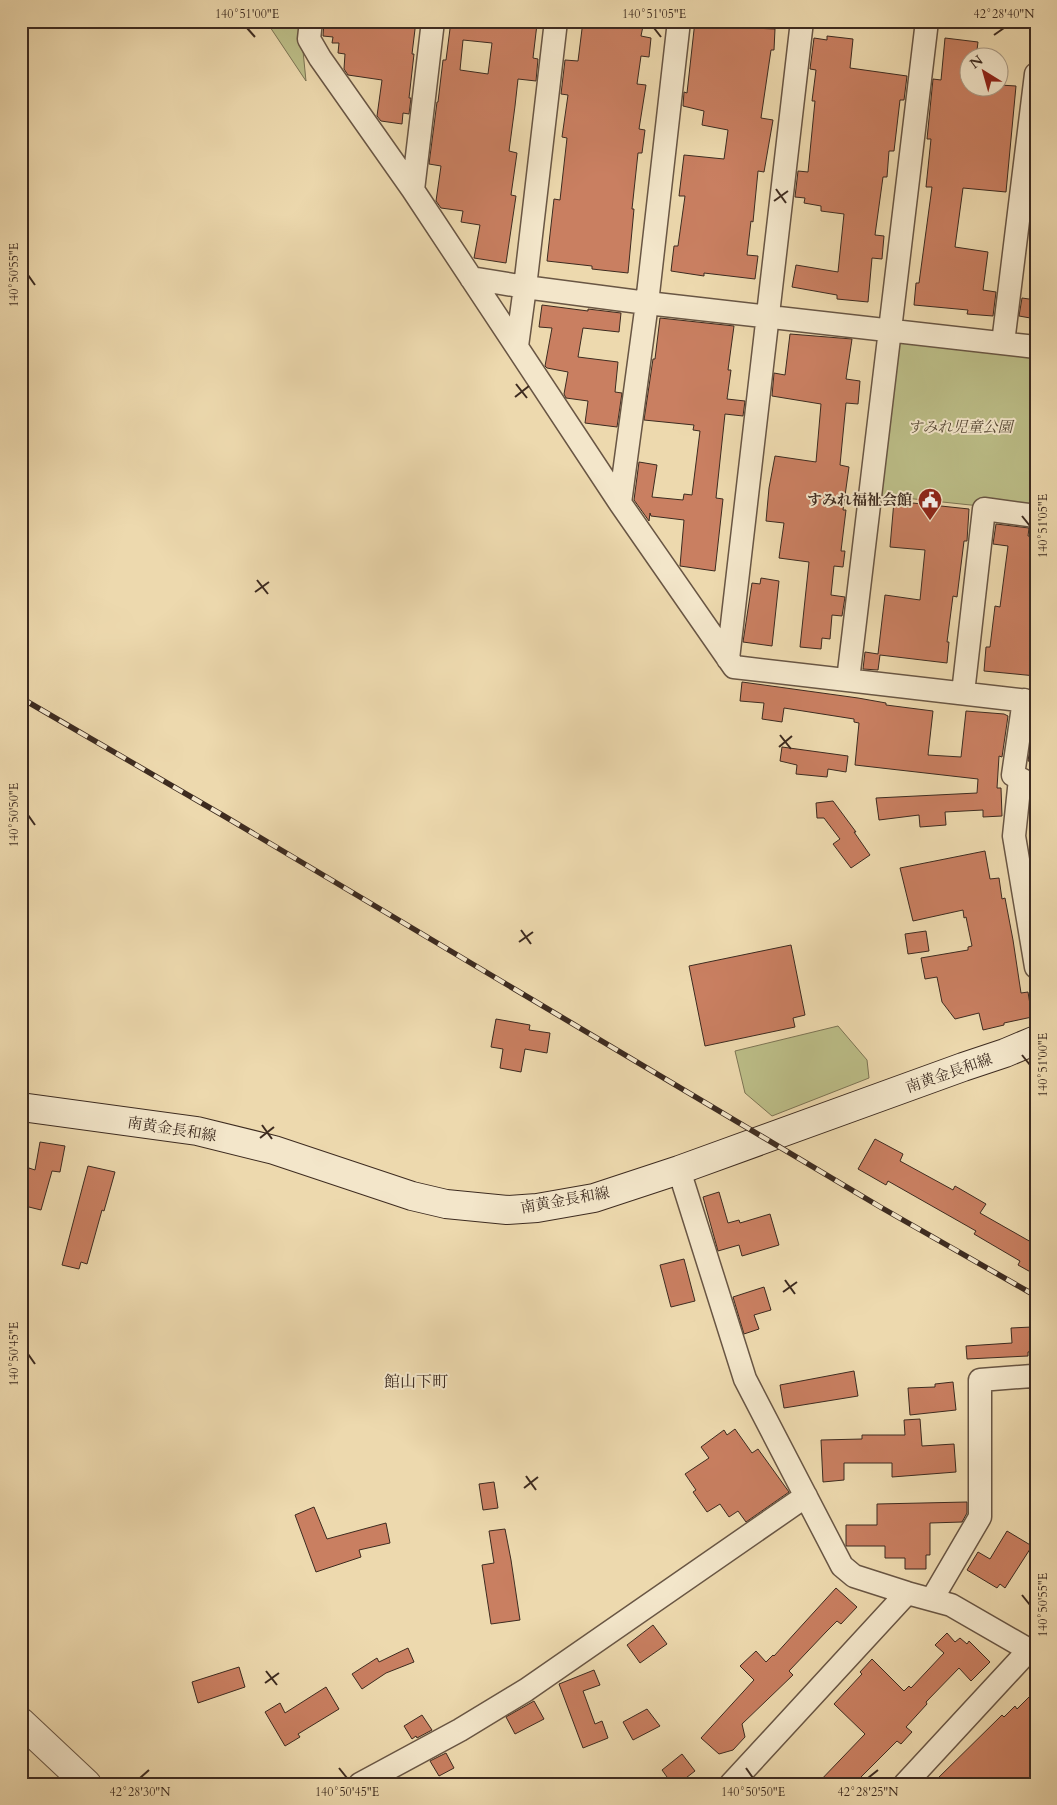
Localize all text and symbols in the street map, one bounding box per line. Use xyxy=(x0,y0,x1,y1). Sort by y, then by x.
text: 140°51'00"E xyxy=(215,6,279,22)
text: 140°51'05"E xyxy=(622,6,686,22)
text: 42°28'40"N xyxy=(974,6,1035,22)
north arrow xyxy=(960,48,1010,98)
text: N xyxy=(966,51,987,73)
text: 140°50'55"E xyxy=(6,243,22,307)
park label: すみれ児童公園 xyxy=(907,417,1015,437)
public building icon: すみれ福祉会館 xyxy=(917,487,943,521)
place label: すみれ福祉会館 xyxy=(807,490,912,510)
text: 140°51'05"E xyxy=(1035,494,1051,558)
text: 140°50'50"E xyxy=(6,783,22,847)
text: 140°51'00"E xyxy=(1035,1033,1051,1097)
street label: 南黄金長和線 xyxy=(903,1049,995,1097)
street label: 南黄金長和線 xyxy=(126,1112,218,1146)
street label: 南黄金長和線 xyxy=(519,1182,611,1218)
text: 140°50'45"E xyxy=(6,1322,22,1386)
district label: 館山下町 xyxy=(384,1371,448,1393)
text: 140°50'55"E xyxy=(1035,1573,1051,1637)
text: 42°28'30"N xyxy=(110,1784,171,1800)
text: 140°50'45"E xyxy=(315,1784,379,1800)
text: 140°50'50"E xyxy=(721,1784,785,1800)
text: 42°28'25"N xyxy=(838,1784,899,1800)

